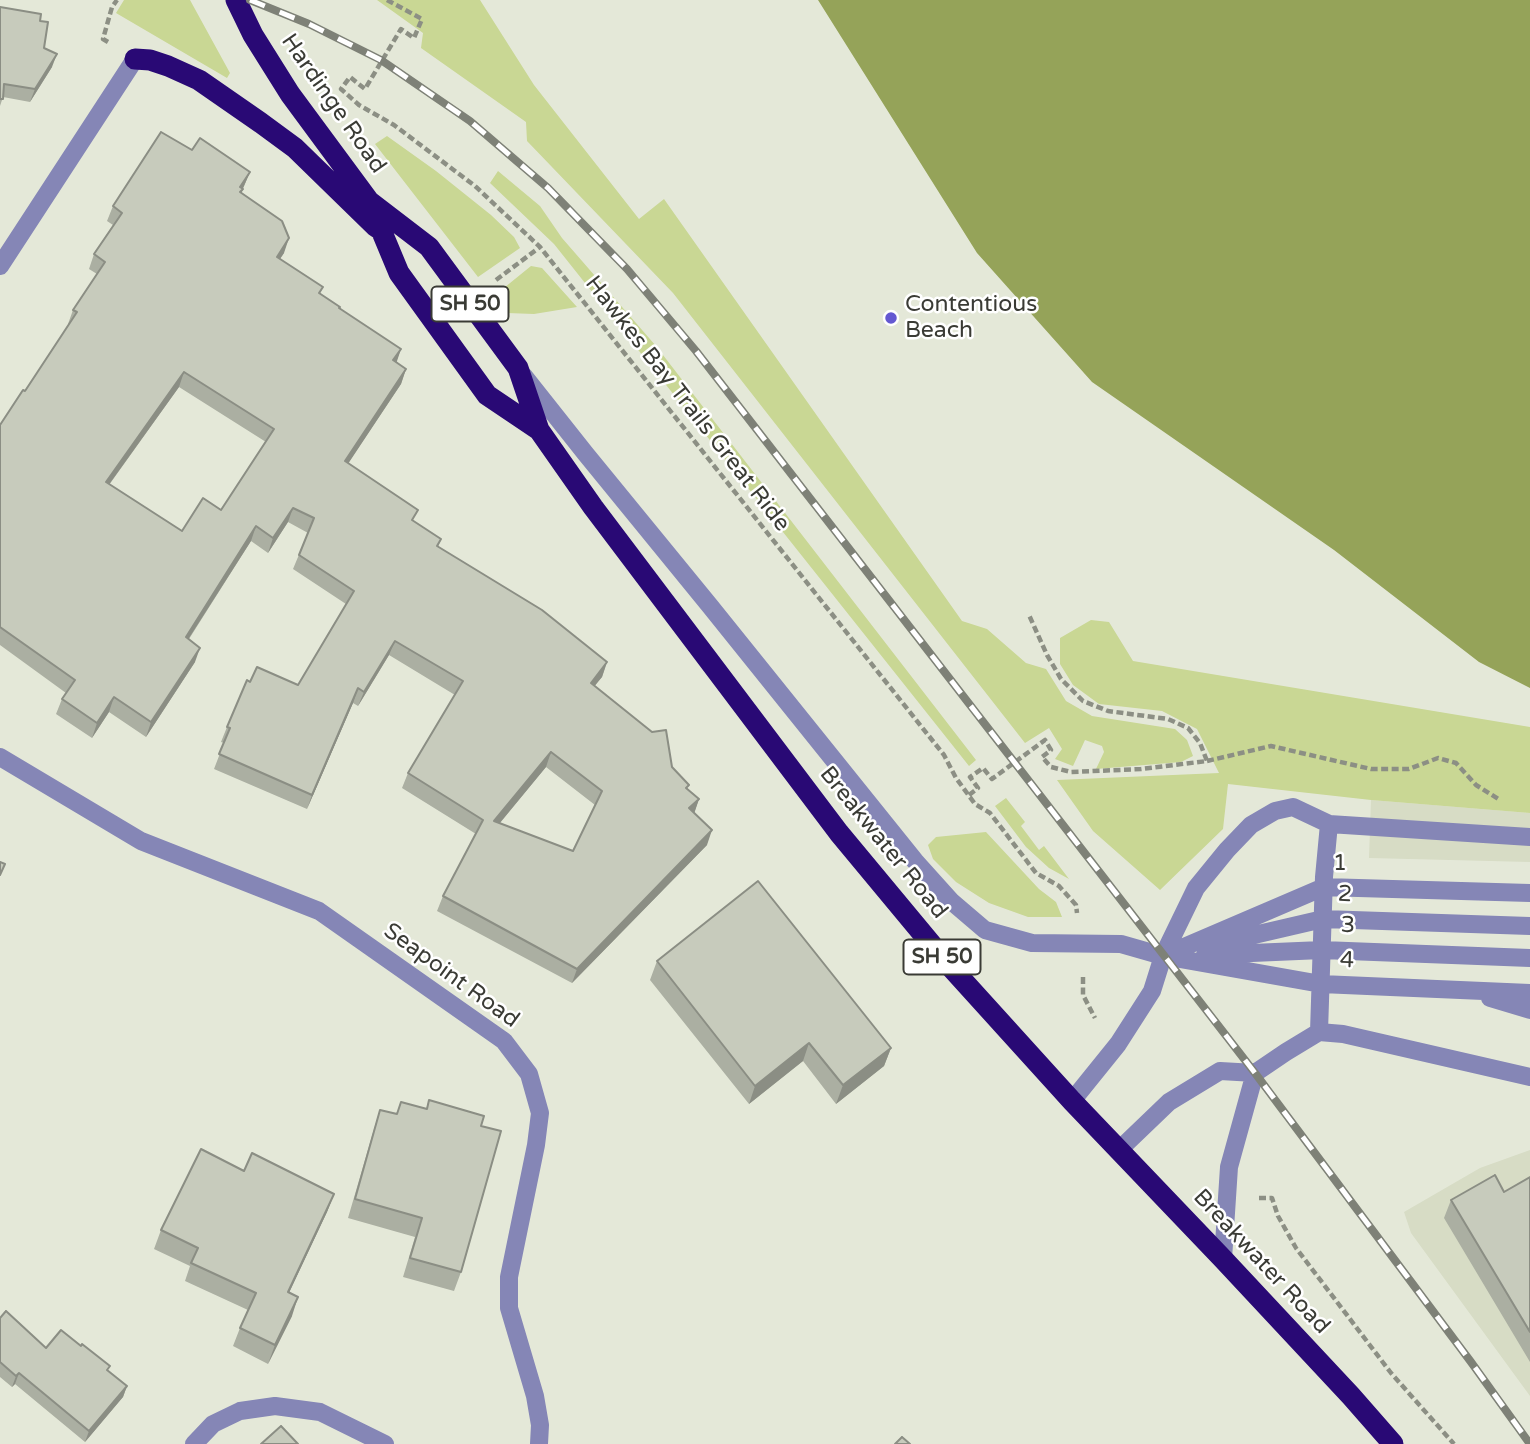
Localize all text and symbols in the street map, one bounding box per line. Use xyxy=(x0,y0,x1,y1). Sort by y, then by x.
street label: Hardinge Road xyxy=(275,29,391,179)
street label: Hawkes Bay Trails Great Ride xyxy=(579,271,795,537)
road number: SH 50 xyxy=(432,286,508,322)
place label: Contentious Beach xyxy=(905,291,1037,345)
marker: Contentious Beach xyxy=(883,310,899,326)
street label: Breakwater Road xyxy=(813,761,953,925)
street label: 1 xyxy=(1333,850,1347,878)
street label: 2 xyxy=(1337,881,1353,909)
street label: 3 xyxy=(1340,912,1356,940)
street label: Seapoint Road xyxy=(378,918,524,1034)
road number: SH 50 xyxy=(904,940,981,974)
street label: 4 xyxy=(1339,947,1355,975)
street label: Breakwater Road xyxy=(1187,1184,1335,1340)

